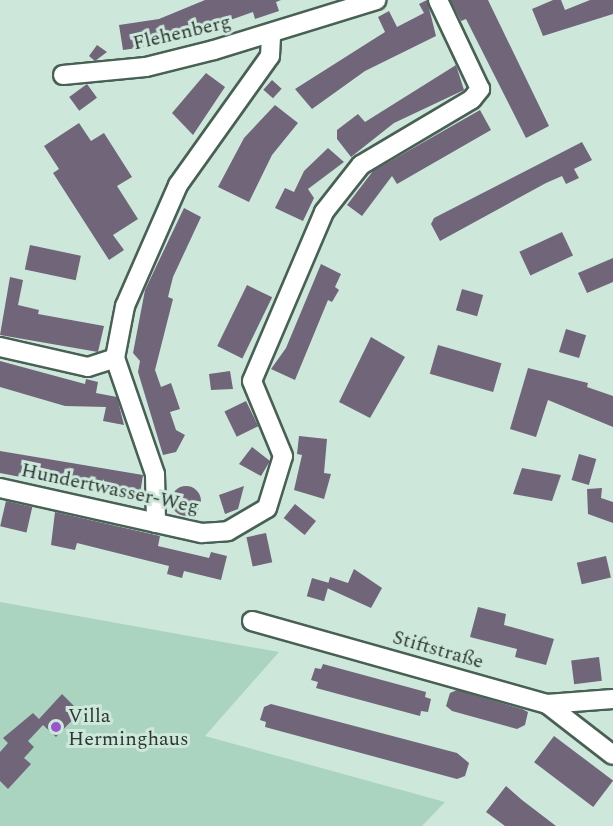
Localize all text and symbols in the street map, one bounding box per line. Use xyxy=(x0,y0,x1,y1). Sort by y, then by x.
street label: Flehenberg xyxy=(131,10,233,56)
street label: Hundertwasser-Weg xyxy=(19,458,201,520)
street label: Stiftstraße xyxy=(390,626,486,674)
place label: Villa Herminghaus xyxy=(68,704,189,751)
marker: Villa Herminghaus xyxy=(49,720,63,734)

